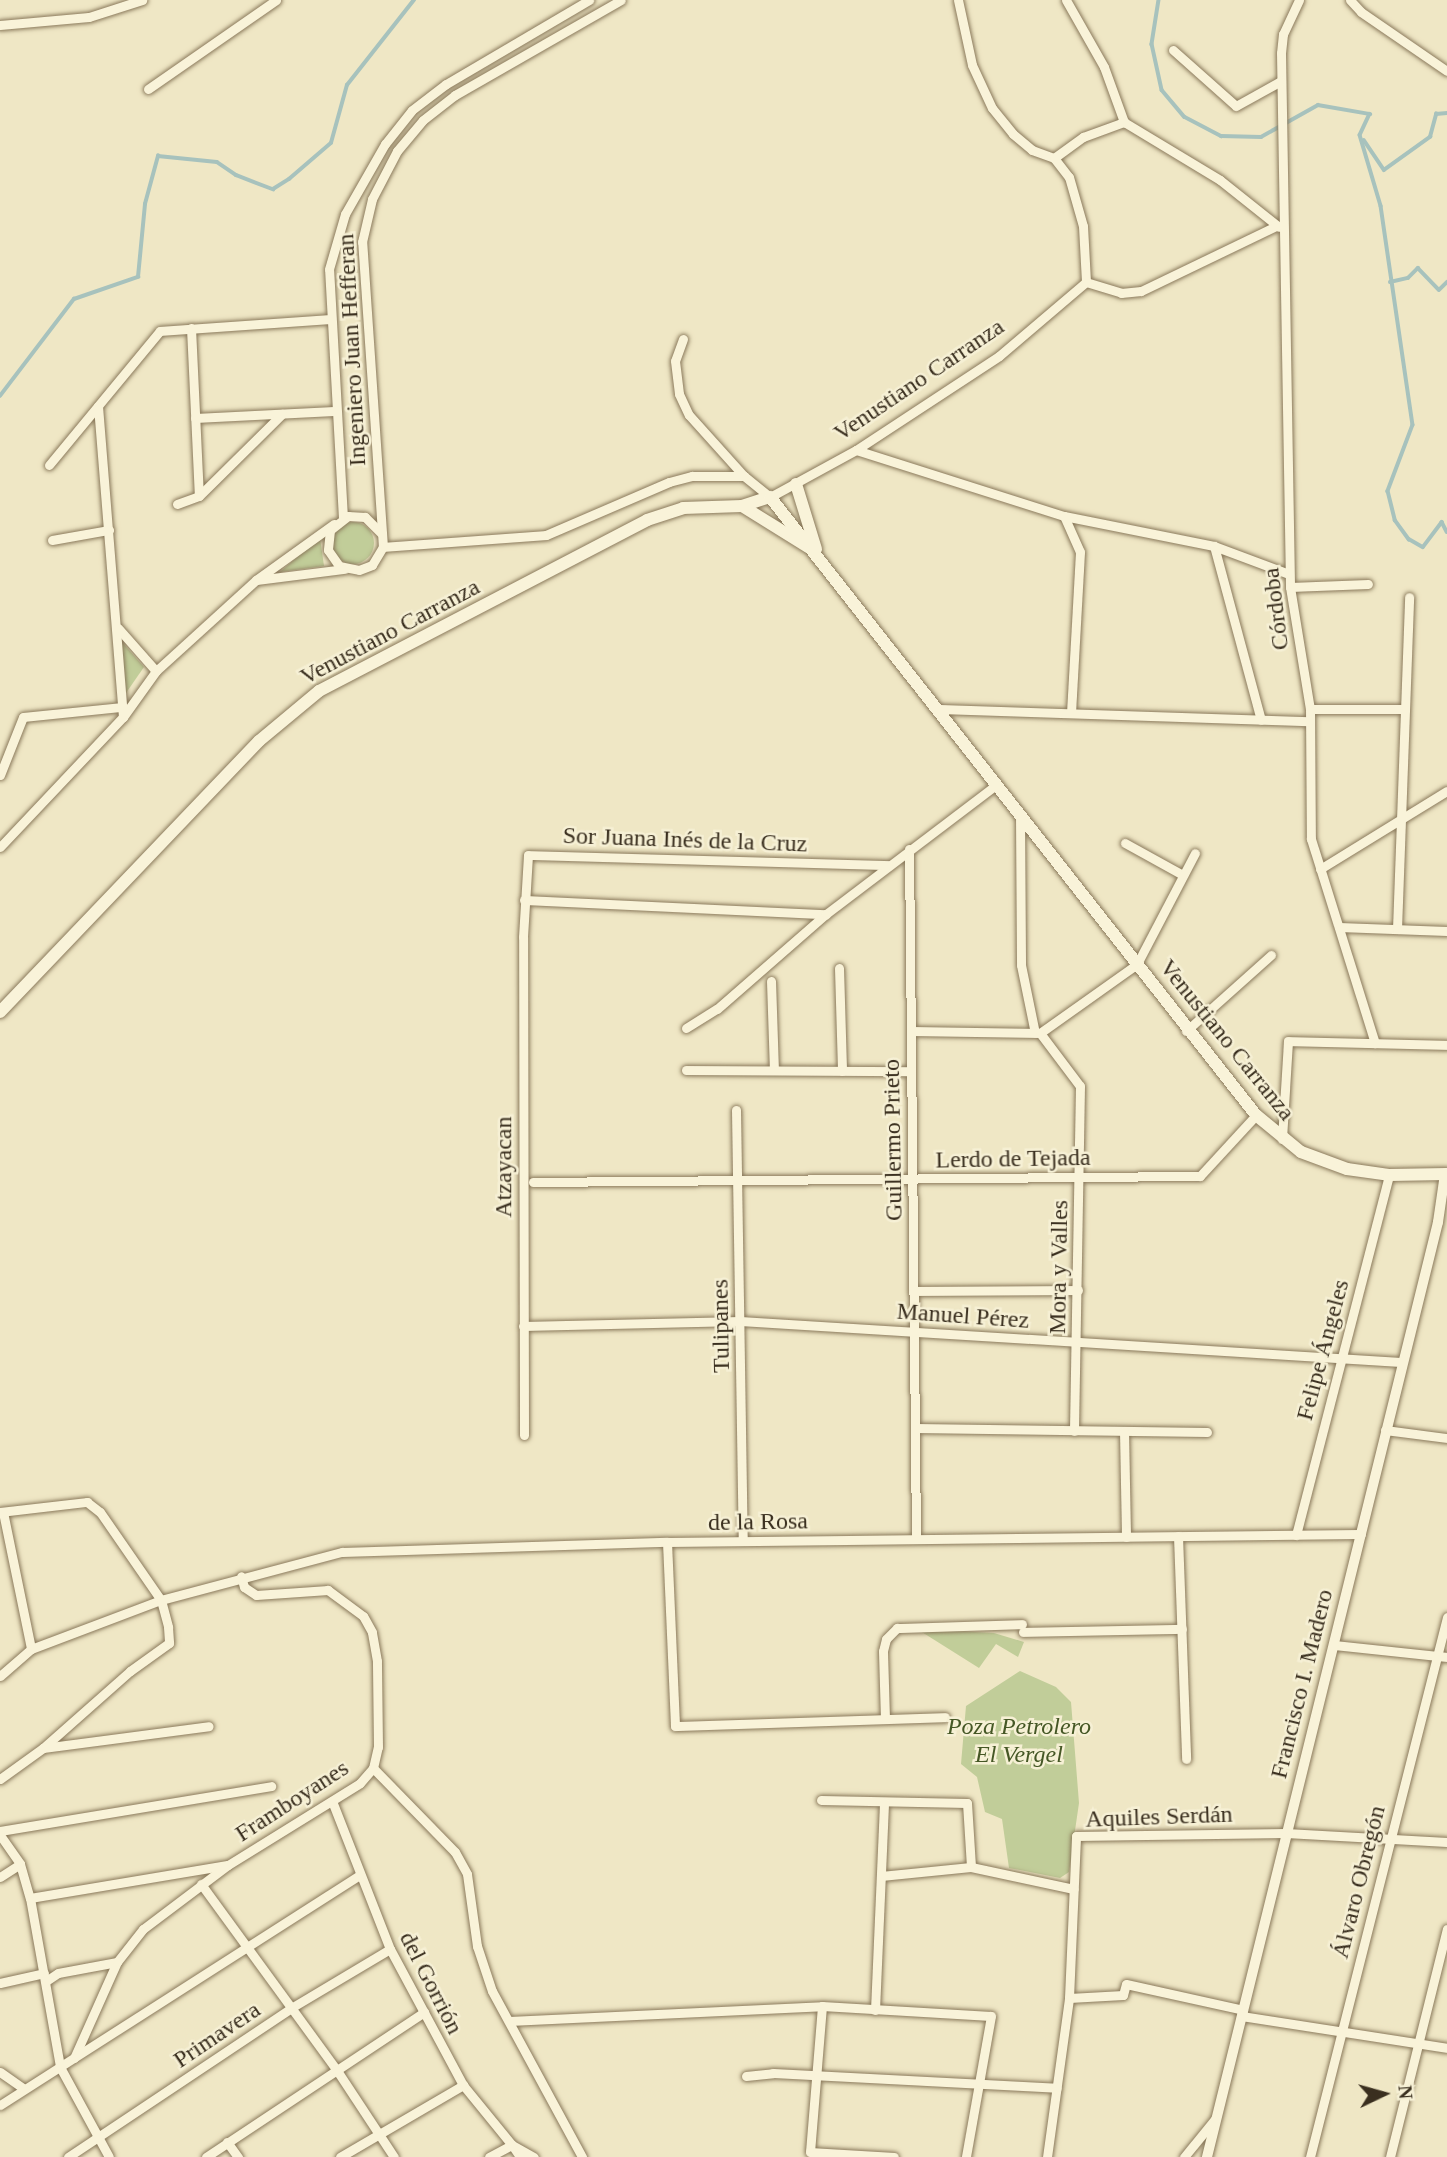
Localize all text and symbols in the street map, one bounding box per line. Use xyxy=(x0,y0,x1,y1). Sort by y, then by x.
street label: Ingeniero Juan Hefferan xyxy=(332,233,372,467)
street label: Venustiano Carranza xyxy=(828,312,1010,448)
street label: Córdoba xyxy=(1257,566,1295,652)
street label: Venustiano Carranza xyxy=(295,573,485,691)
street label: Sor Juana Inés de la Cruz xyxy=(562,821,808,859)
street label: Venustiano Carranza xyxy=(1153,954,1301,1126)
street label: Guillermo Prieto xyxy=(877,1059,909,1221)
street label: Atzayacan xyxy=(490,1116,518,1218)
street label: Lerdo de Tejada xyxy=(935,1143,1091,1175)
street label: Mora y Valles xyxy=(1043,1199,1075,1335)
street label: Felipe Ángeles xyxy=(1290,1276,1356,1424)
street label: Tulipanes xyxy=(706,1279,736,1373)
street label: Manuel Pérez xyxy=(896,1297,1030,1335)
street label: de la Rosa xyxy=(708,1507,808,1537)
street label: Francisco I. Madero xyxy=(1265,1586,1339,1782)
park label: Poza Petrolero El Vergel xyxy=(947,1713,1091,1769)
street label: Framboyanes xyxy=(230,1754,354,1848)
street label: Aquiles Serdán xyxy=(1085,1800,1233,1834)
street label: Álvaro Obregón xyxy=(1326,1803,1392,1961)
street label: del Gorrión xyxy=(393,1927,469,2039)
street label: Primavera xyxy=(168,1995,266,2075)
north arrow xyxy=(1349,2059,1419,2129)
text: N xyxy=(1394,2084,1416,2100)

